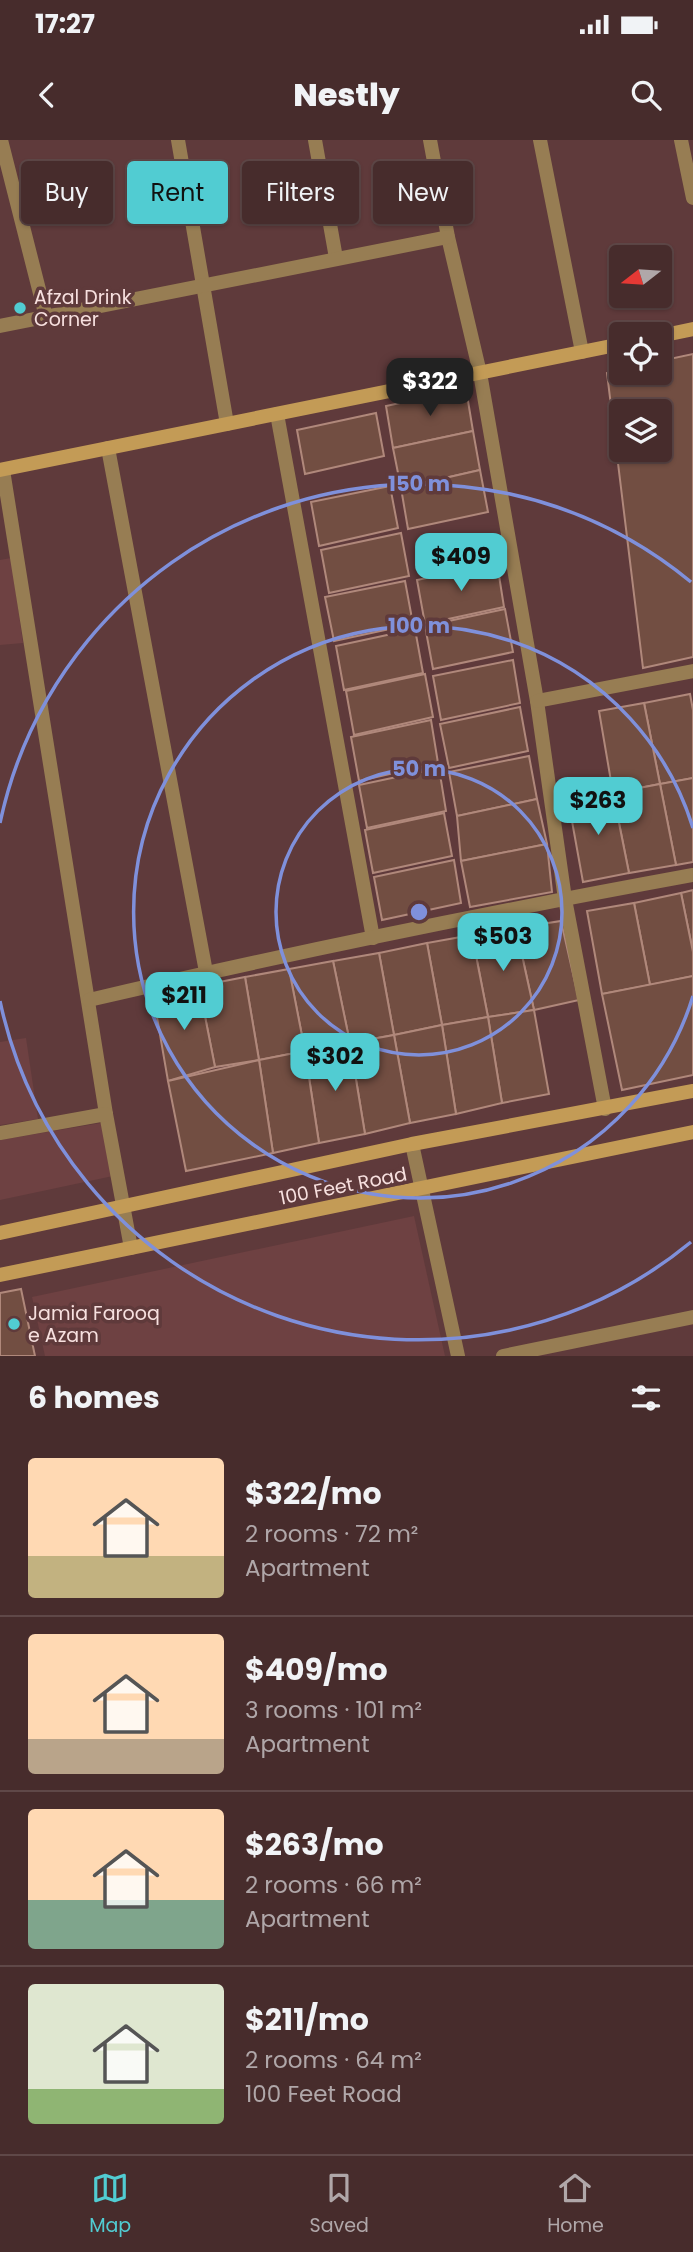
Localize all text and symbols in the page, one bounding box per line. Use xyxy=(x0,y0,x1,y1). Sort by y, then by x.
text: 17:27 xyxy=(35,6,95,42)
text: Nestly xyxy=(293,72,400,117)
icon: back xyxy=(28,76,66,114)
icon: search xyxy=(627,76,665,114)
chip: Buy xyxy=(21,161,113,224)
chip: Rent xyxy=(127,161,228,224)
chip: Filters xyxy=(242,161,359,224)
chip: New xyxy=(373,161,473,224)
north arrow xyxy=(609,245,672,308)
map controls xyxy=(609,245,672,462)
place label: Afzal Drink Corner xyxy=(34,284,132,333)
marker: Afzal Drink Corner xyxy=(12,300,28,316)
button: locate xyxy=(609,322,672,385)
pin: $322 xyxy=(389,358,471,418)
text: $322 xyxy=(402,365,458,397)
button: layers xyxy=(609,399,672,462)
text: 150 m xyxy=(388,469,450,498)
pin: $409 xyxy=(420,533,502,593)
text: $409 xyxy=(431,540,491,572)
text: 100 m xyxy=(388,611,450,640)
text: 50 m xyxy=(392,754,446,783)
pin: $263 xyxy=(557,778,639,837)
text: $263 xyxy=(570,784,626,816)
centre of rings xyxy=(407,900,431,924)
pin: $503 xyxy=(462,914,544,973)
text: $503 xyxy=(474,920,533,952)
pin: $211 xyxy=(143,972,225,1032)
text: $211 xyxy=(161,979,207,1011)
pin: $302 xyxy=(294,1034,376,1093)
text: $302 xyxy=(306,1040,364,1072)
street label: 100 Feet Road xyxy=(277,1160,409,1212)
place label: Jamia Farooq e Azam xyxy=(28,1300,160,1349)
marker: Jamia Farooq e Azam xyxy=(6,1316,22,1332)
text: 6 homes xyxy=(28,1376,160,1419)
icon: filters xyxy=(627,1379,665,1417)
text: $322/mo xyxy=(245,1472,382,1515)
icon: home xyxy=(84,1486,168,1570)
text: 2 rooms · 72 m² xyxy=(245,1518,418,1550)
text: Apartment xyxy=(245,1552,370,1584)
text: $409/mo xyxy=(245,1648,388,1691)
icon: home xyxy=(84,1662,168,1746)
text: 3 rooms · 101 m² xyxy=(245,1694,422,1726)
text: Apartment xyxy=(245,1728,370,1760)
text: $263/mo xyxy=(245,1823,384,1866)
icon: home xyxy=(84,1837,168,1921)
text: 2 rooms · 66 m² xyxy=(245,1869,422,1901)
text: Apartment xyxy=(245,1903,370,1935)
text: $211/mo xyxy=(245,1998,369,2041)
icon: home xyxy=(84,2012,168,2096)
text: 2 rooms · 64 m² xyxy=(245,2044,422,2076)
text: 100 Feet Road xyxy=(245,2078,402,2110)
tab: Map xyxy=(89,2169,131,2240)
tab: Saved xyxy=(310,2169,369,2240)
tab: Home xyxy=(547,2169,604,2240)

